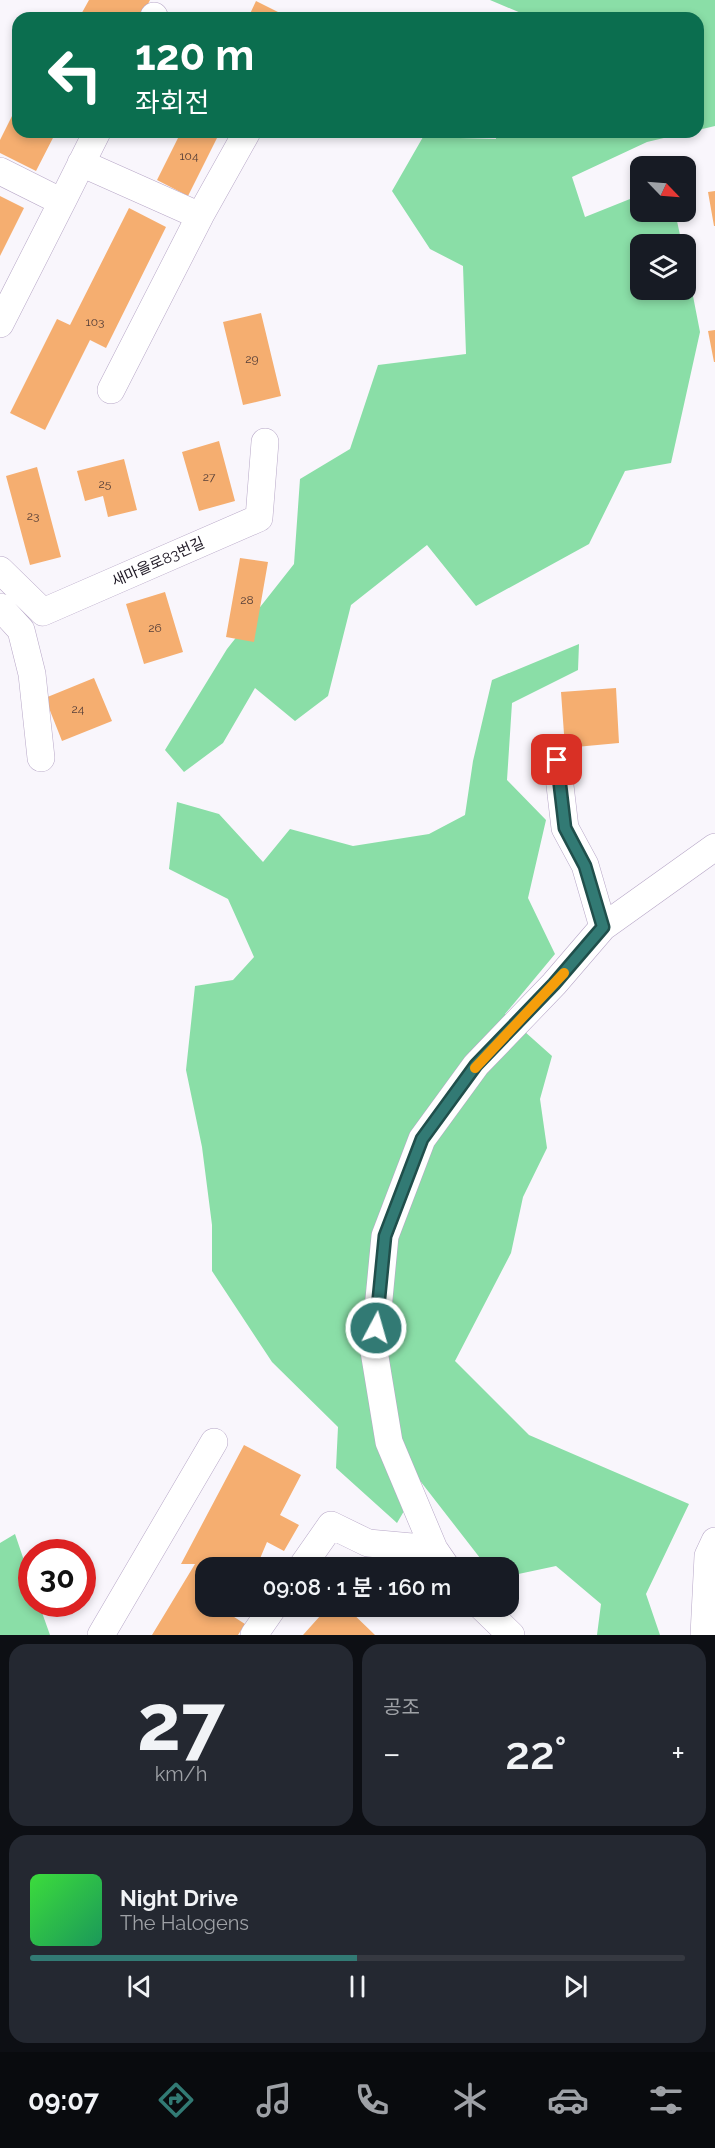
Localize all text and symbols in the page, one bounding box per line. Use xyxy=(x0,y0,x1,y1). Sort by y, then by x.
text: 120 m xyxy=(135,31,254,80)
icon: left xyxy=(36,36,114,114)
text: 좌회전 xyxy=(135,87,210,118)
house number: 104 xyxy=(179,149,199,163)
north arrow xyxy=(630,156,696,222)
map controls xyxy=(630,156,696,300)
button: layers xyxy=(630,234,696,300)
house number: 103 xyxy=(86,315,104,329)
house number: 29 xyxy=(245,352,259,366)
house number: 27 xyxy=(203,470,216,484)
house number: 25 xyxy=(99,477,112,491)
house number: 23 xyxy=(27,509,39,523)
street label: 새마을로83번길 xyxy=(109,533,207,591)
house number: 28 xyxy=(240,593,254,607)
house number: 26 xyxy=(148,621,162,635)
house number: 24 xyxy=(72,702,85,716)
pin xyxy=(531,734,582,785)
icon: arrive xyxy=(540,743,573,776)
position arrow xyxy=(344,1296,408,1360)
speed limit sign: 30 xyxy=(18,1539,96,1617)
text: 09:08 · 1 분 · 160 m xyxy=(263,1574,451,1600)
text: 27 xyxy=(137,1677,225,1768)
text: 공조 xyxy=(383,1695,420,1719)
text: 22° xyxy=(505,1727,567,1780)
text: − xyxy=(383,1734,401,1773)
text: + xyxy=(671,1734,685,1773)
text: km/h xyxy=(155,1762,207,1786)
text: Night Drive xyxy=(120,1885,238,1911)
text: The Halogens xyxy=(120,1911,249,1935)
icon: previous xyxy=(123,1970,156,2003)
icon: pause xyxy=(341,1970,374,2003)
icon: next xyxy=(559,1970,592,2003)
icon: directions xyxy=(155,2079,197,2121)
icon: music xyxy=(253,2079,295,2121)
icon: phone xyxy=(351,2079,393,2121)
icon: climate xyxy=(449,2079,491,2121)
icon: car xyxy=(547,2079,589,2121)
icon: filters xyxy=(645,2079,687,2121)
text: 09:07 xyxy=(28,2085,99,2116)

